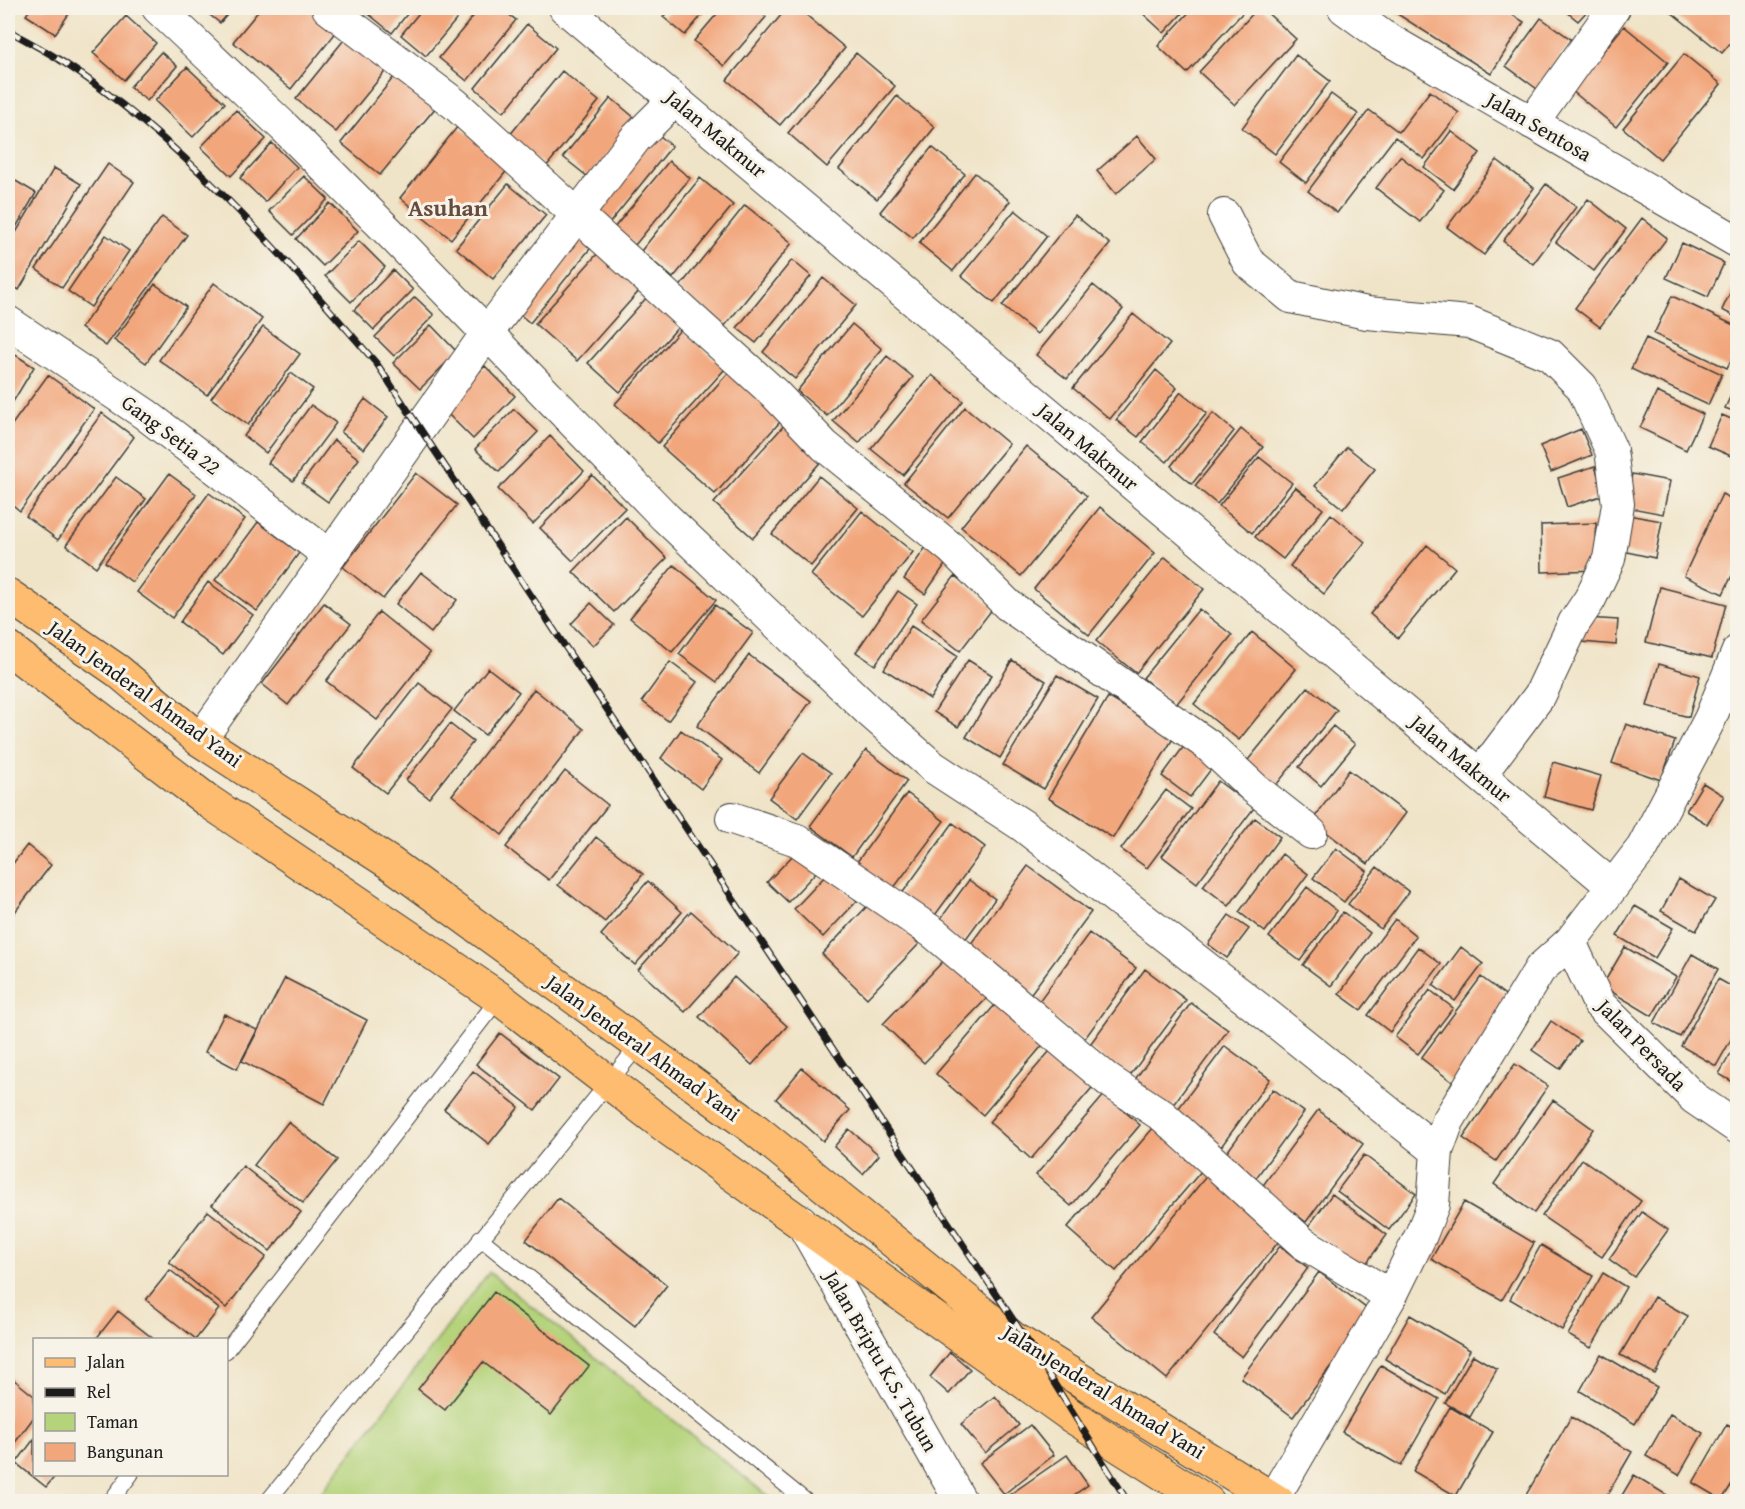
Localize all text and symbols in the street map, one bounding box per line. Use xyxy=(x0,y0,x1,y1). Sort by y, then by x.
street label: Jalan Makmur xyxy=(657,80,774,185)
street label: Jalan Sentosa xyxy=(1478,82,1598,169)
district label: Asuhan xyxy=(408,190,488,225)
street label: Gang Setia 22 xyxy=(115,387,227,482)
street label: Jalan Makmur xyxy=(1029,393,1146,498)
street label: Jalan Jenderal Ahmad Yani xyxy=(39,611,249,775)
street label: Jalan Makmur xyxy=(1402,705,1519,810)
street label: Jalan Jenderal Ahmad Yani xyxy=(537,965,747,1129)
street label: Jalan Persada xyxy=(1588,989,1695,1098)
street label: Jalan Briptu K.S. Tubun xyxy=(815,1262,946,1457)
street label: Jalan Jenderal Ahmad Yani xyxy=(995,1315,1212,1467)
legend xyxy=(33,1338,228,1476)
text: Jalan xyxy=(85,1348,125,1375)
text: Rel xyxy=(87,1378,111,1405)
text: Taman xyxy=(87,1408,138,1435)
text: Bangunan xyxy=(87,1438,163,1465)

